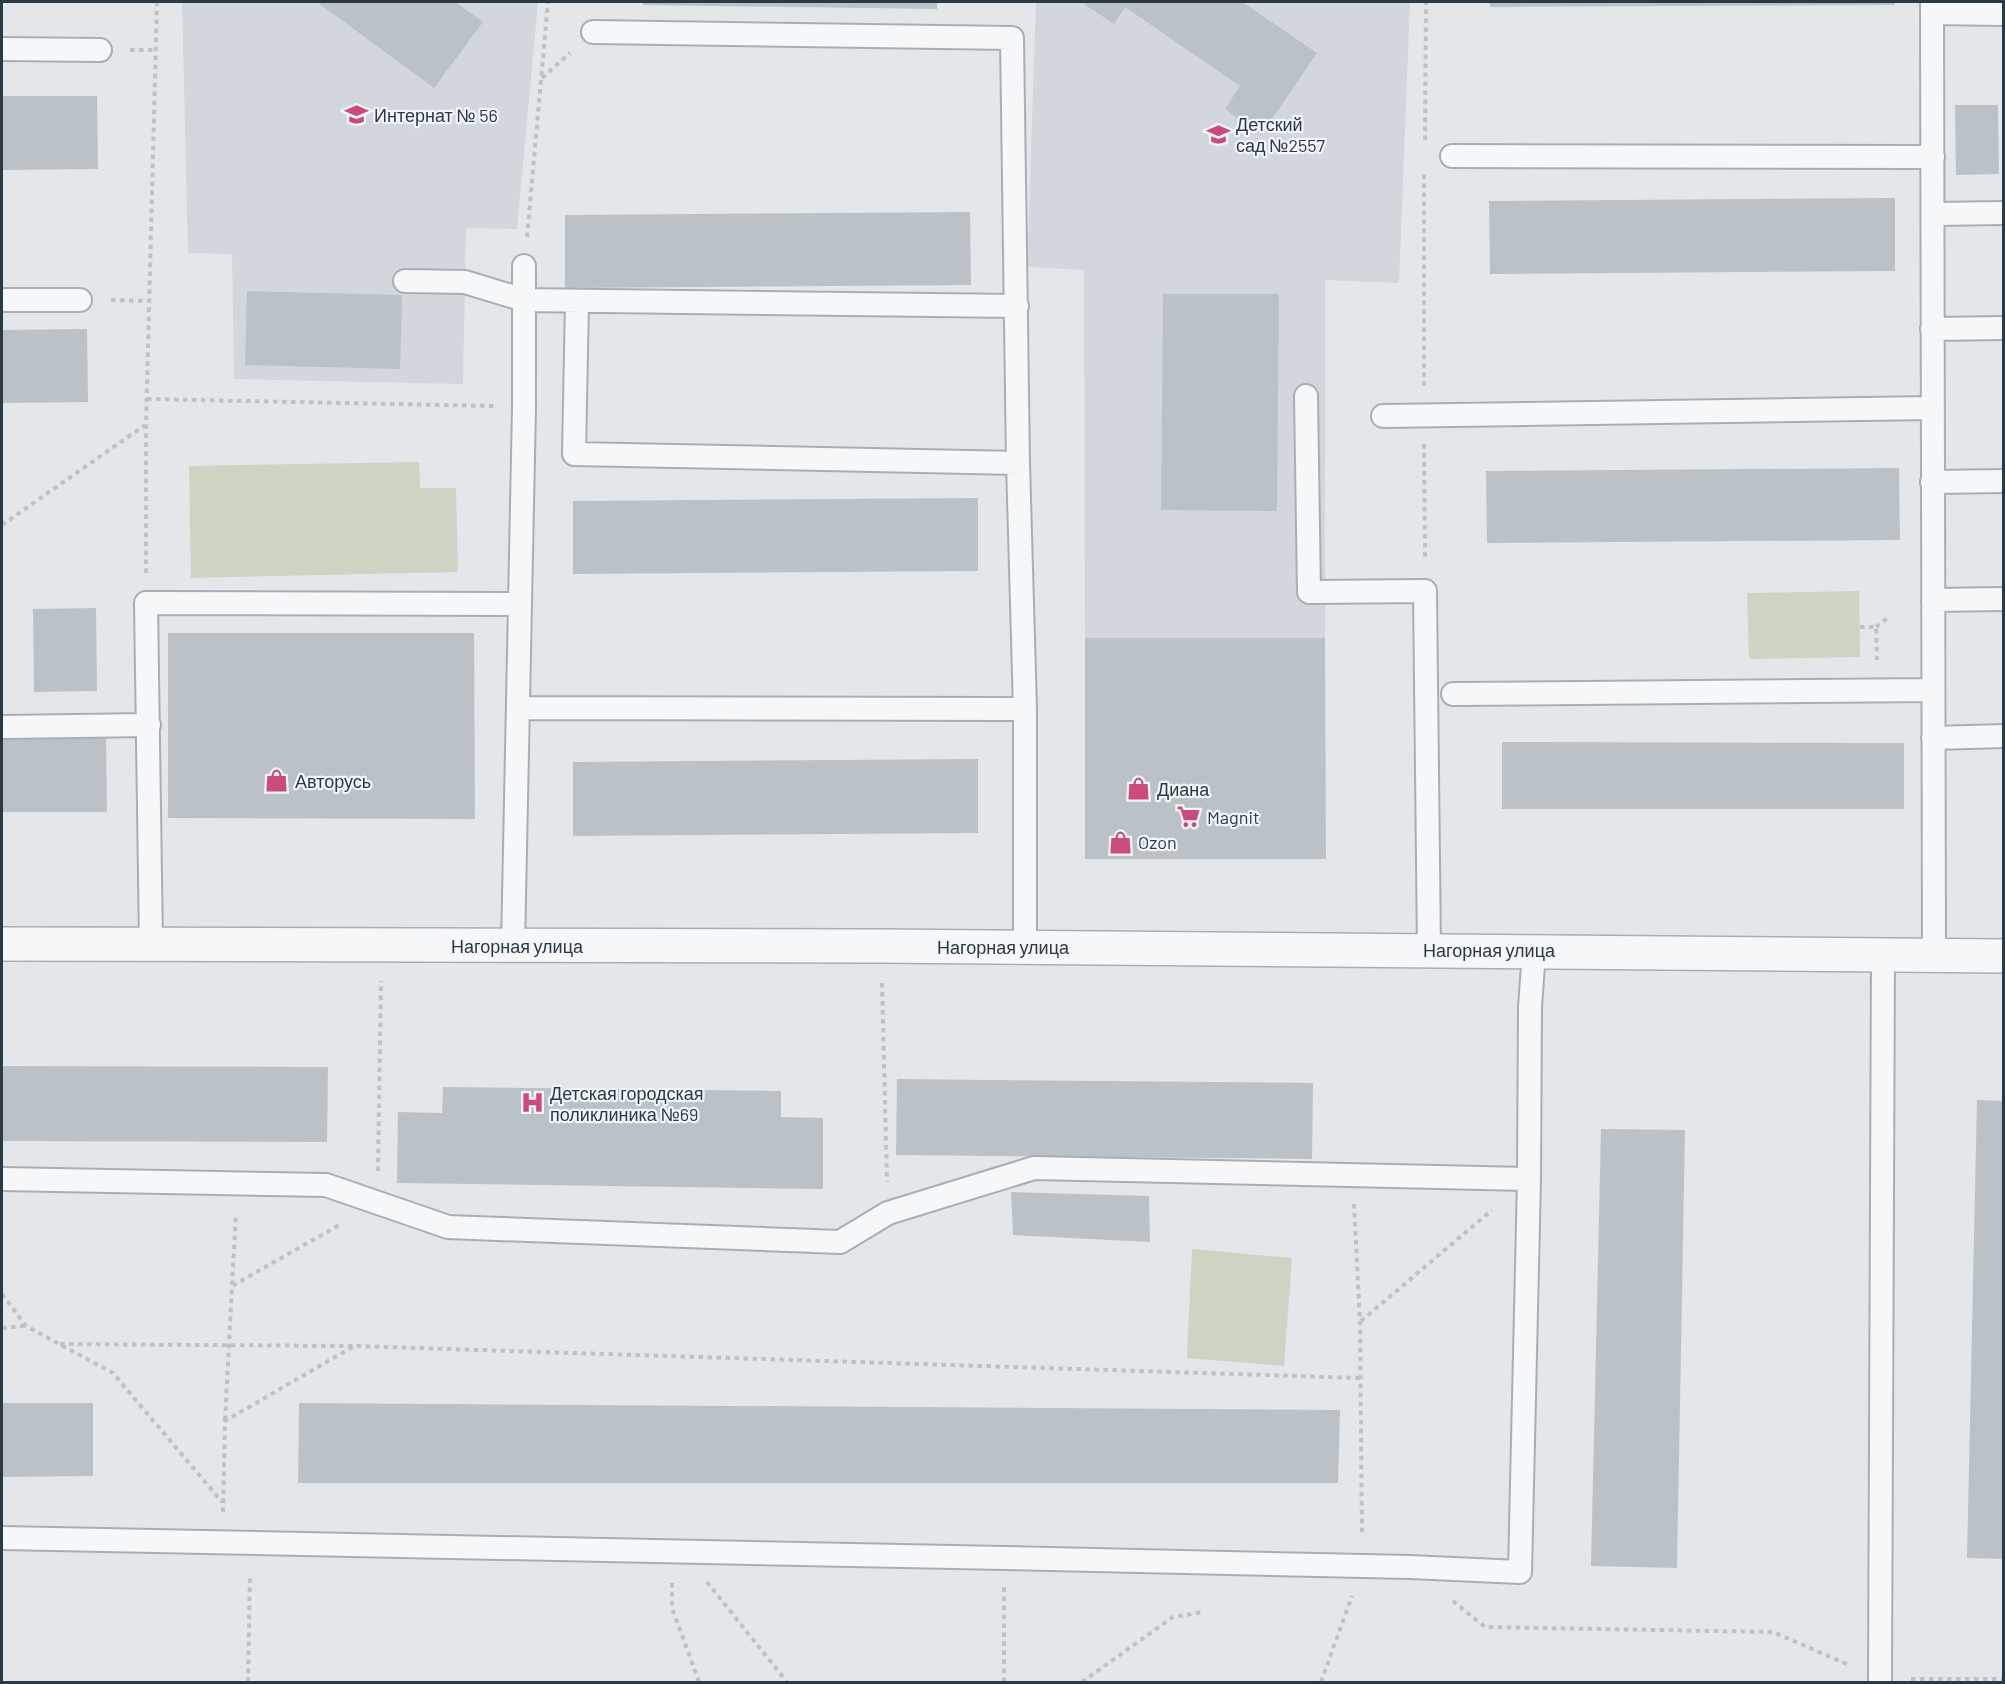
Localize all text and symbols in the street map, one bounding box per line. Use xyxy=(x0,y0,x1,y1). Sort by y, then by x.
school or university icon: Интернат № 56 xyxy=(343,102,369,128)
place label: Интернат № 56 xyxy=(374,104,498,126)
place label: Детский сад №2557 xyxy=(1236,113,1326,156)
school or university icon: Детский сад №2557 xyxy=(1205,121,1231,147)
shop icon: Авторусь xyxy=(264,768,290,794)
place label: Авторусь xyxy=(295,770,371,792)
shop icon: Диана xyxy=(1126,776,1152,802)
place label: Диана xyxy=(1157,778,1210,800)
supermarket icon: Magnit xyxy=(1176,804,1202,830)
place label: Magnit xyxy=(1207,806,1260,828)
shop icon: Ozon xyxy=(1107,829,1133,855)
place label: Ozon xyxy=(1138,831,1177,853)
street label: Нагорная улица xyxy=(451,935,584,957)
street label: Нагорная улица xyxy=(937,936,1070,958)
street label: Нагорная улица xyxy=(1423,939,1556,961)
place label: Детская городская поликлиника №69 xyxy=(550,1082,704,1125)
hospital icon: Детская городская поликлиника №69 xyxy=(519,1090,545,1116)

